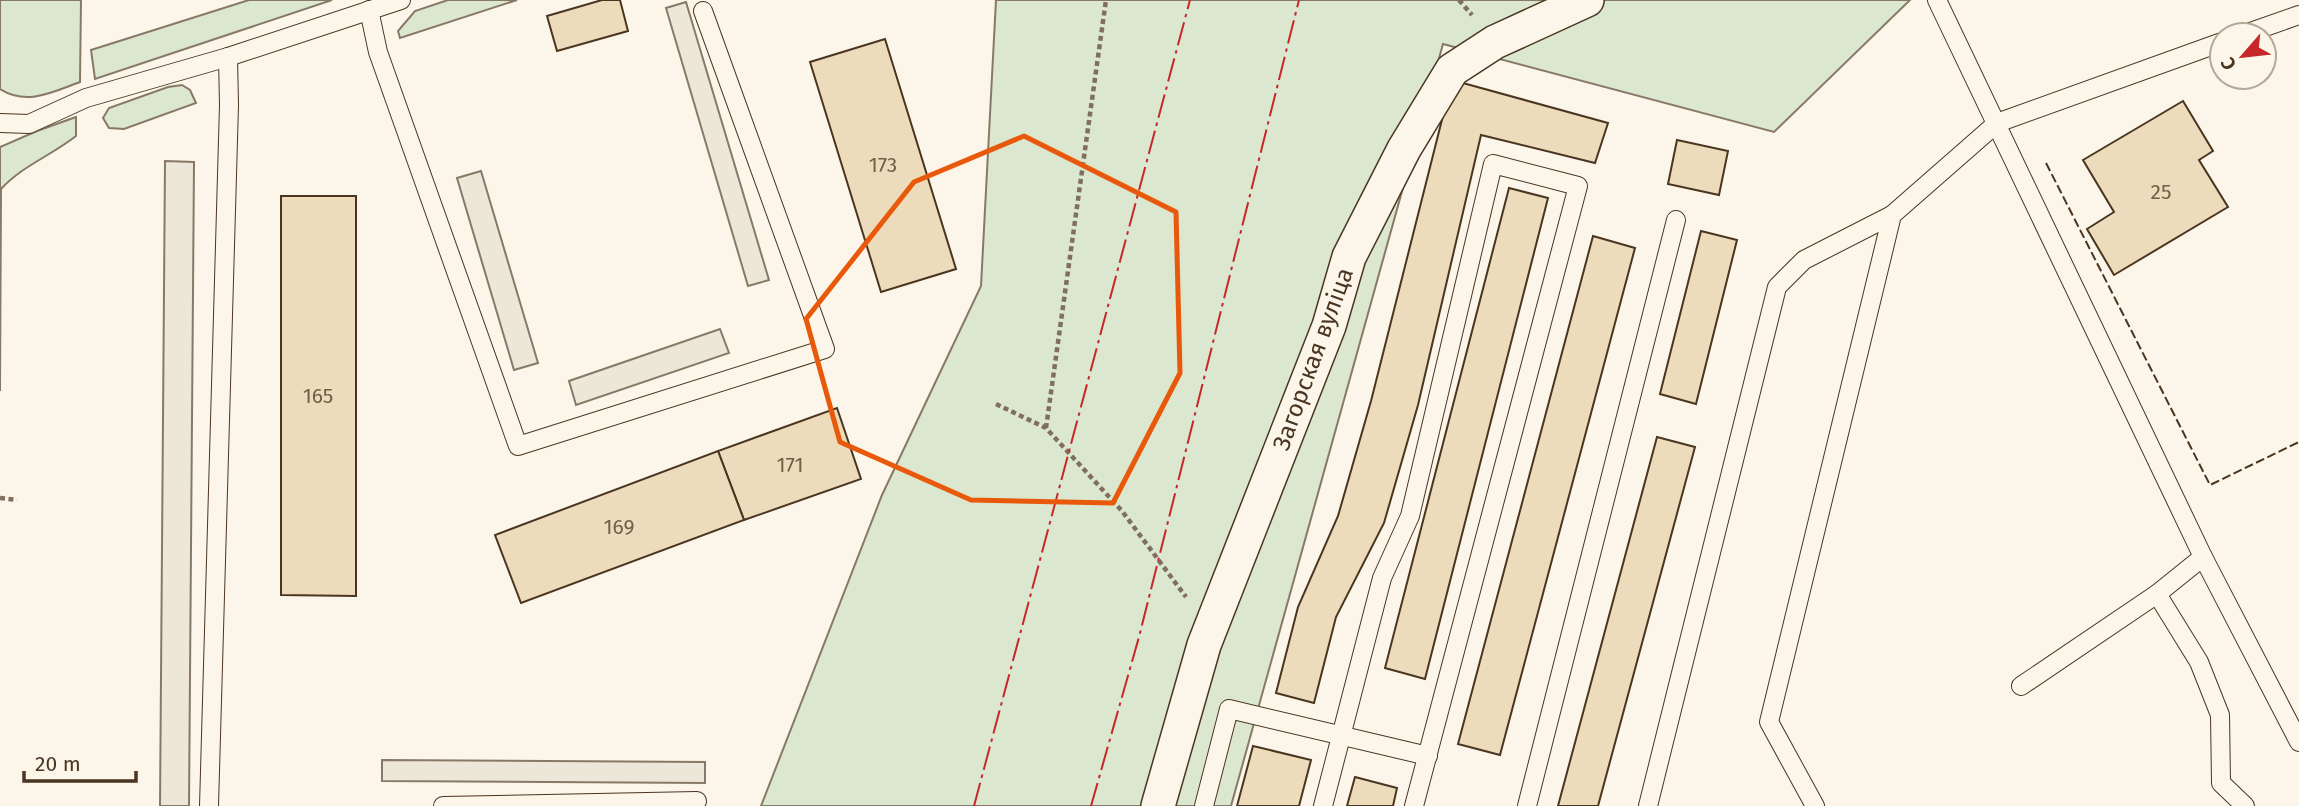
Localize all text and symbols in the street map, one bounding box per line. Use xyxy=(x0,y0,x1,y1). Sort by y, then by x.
north arrow xyxy=(2208,21,2278,91)
text: С xyxy=(2216,53,2241,74)
house number: 173 xyxy=(869,152,897,178)
house number: 25 xyxy=(2151,179,2171,205)
street label: Загорская вуліца xyxy=(1267,264,1359,454)
house number: 165 xyxy=(303,383,333,409)
house number: 171 xyxy=(776,452,804,478)
house number: 169 xyxy=(604,514,635,540)
scale bar xyxy=(24,740,136,784)
text: 20 m xyxy=(35,751,81,777)

